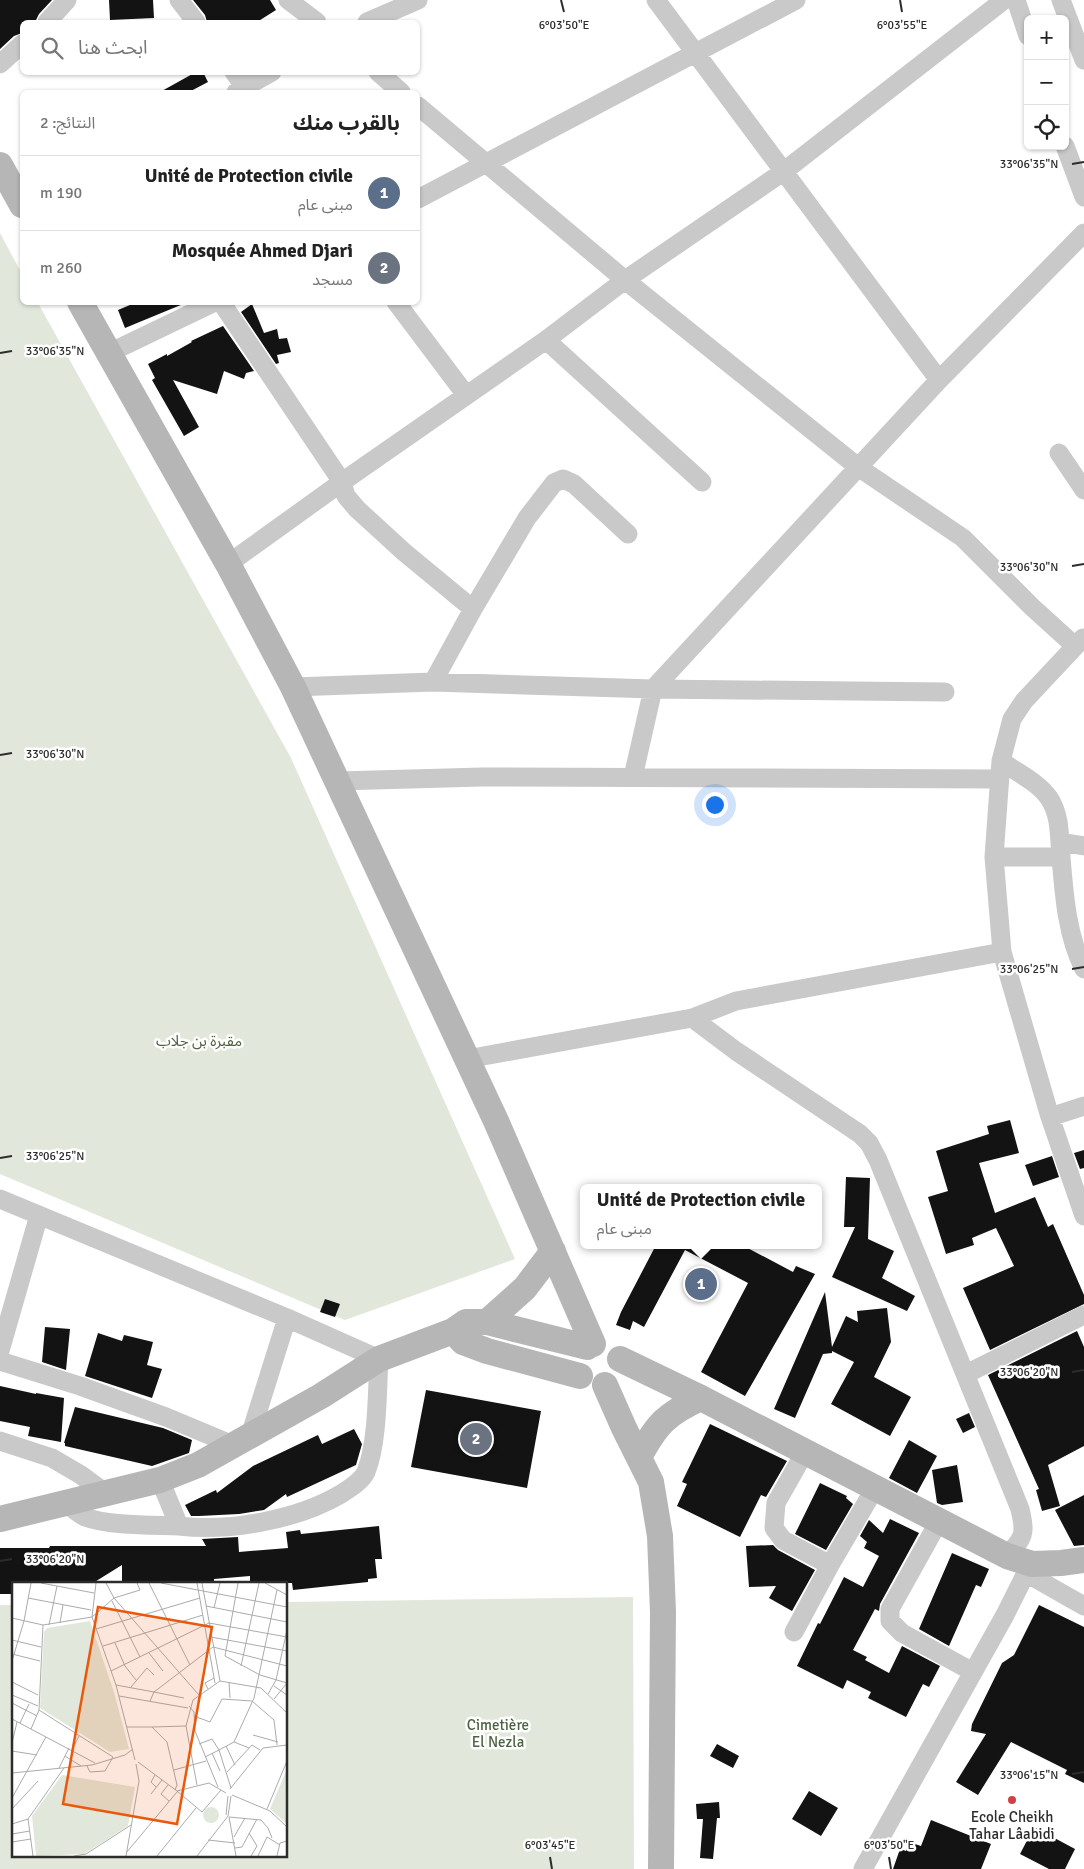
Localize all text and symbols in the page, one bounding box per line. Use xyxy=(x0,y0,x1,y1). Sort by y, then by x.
map controls xyxy=(1024,15,1069,150)
button: + xyxy=(1024,15,1069,60)
text: 6°03'50"E xyxy=(539,18,590,33)
text: 6°03'55"E xyxy=(877,18,928,33)
search box xyxy=(20,20,420,75)
icon: search xyxy=(38,34,66,62)
text: ابحث هنا xyxy=(78,36,148,60)
button: − xyxy=(1024,60,1069,105)
button: locate xyxy=(1024,105,1069,150)
text: بالقرب منك xyxy=(293,110,400,136)
text: النتائج: 2 xyxy=(40,113,95,133)
text: 33°06'35"N xyxy=(1000,157,1058,172)
text: Unité de Protection civile xyxy=(145,164,353,188)
text: 190 m xyxy=(40,183,82,203)
text: 1 xyxy=(380,183,388,203)
text: مبنى عام xyxy=(298,195,353,215)
text: Mosquée Ahmed Djari xyxy=(172,239,353,263)
text: 260 m xyxy=(40,258,82,278)
text: 2 xyxy=(380,258,388,278)
text: مسجد xyxy=(312,270,353,290)
text: 33°06'35"N xyxy=(26,344,84,359)
text: 33°06'30"N xyxy=(1000,560,1058,575)
text: 33°06'30"N xyxy=(26,747,84,762)
your location xyxy=(702,792,728,818)
text: 33°06'25"N xyxy=(1000,962,1058,977)
park label: مقبرة بن جلاب xyxy=(156,1032,242,1050)
text: 33°06'25"N xyxy=(26,1149,84,1164)
popup xyxy=(580,1184,822,1249)
text: Unité de Protection civile xyxy=(597,1188,805,1212)
text: مبنى عام xyxy=(597,1219,652,1239)
pin: 1 xyxy=(685,1265,717,1303)
text: 33°06'20"N xyxy=(1000,1365,1058,1380)
pin: 2 xyxy=(460,1420,492,1458)
text: 33°06'20"N xyxy=(26,1552,84,1567)
inset map xyxy=(12,1582,288,1856)
park label: Cimetière El Nezla xyxy=(467,1716,529,1751)
text: 33°06'15"N xyxy=(1000,1768,1058,1783)
marker: Ecole Cheikh Tahar Lâabidi xyxy=(1006,1794,1018,1806)
place label: Ecole Cheikh Tahar Lâabidi xyxy=(969,1808,1055,1843)
text: 6°03'45"E xyxy=(525,1838,576,1853)
text: 6°03'50"E xyxy=(864,1838,915,1853)

